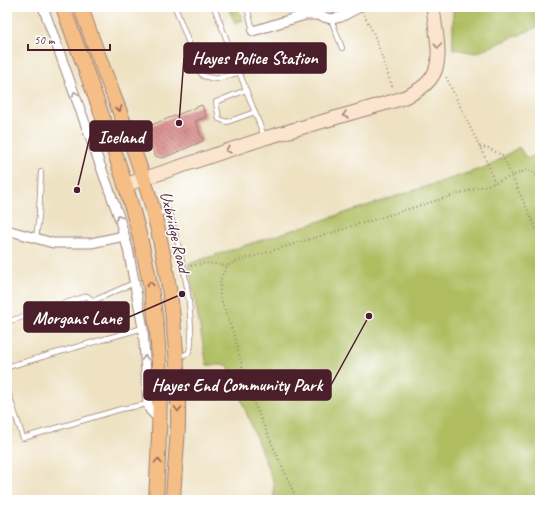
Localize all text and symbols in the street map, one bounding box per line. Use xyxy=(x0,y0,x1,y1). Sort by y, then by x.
scale bar xyxy=(28,26,110,52)
text: 50 m xyxy=(34,32,56,48)
callout: Hayes Police Station xyxy=(184,43,326,73)
one-way arrow xyxy=(433,43,442,49)
text: Hayes Police Station xyxy=(192,47,319,69)
one-way arrow xyxy=(72,91,80,98)
one-way arrow xyxy=(114,106,122,113)
one-way arrow xyxy=(341,110,348,119)
callout: Iceland xyxy=(90,121,152,151)
text: Iceland xyxy=(98,126,147,148)
one-way arrow xyxy=(224,145,231,154)
street label: Uxbridge Road xyxy=(155,189,195,277)
one-way arrow xyxy=(115,214,124,221)
one-way arrow xyxy=(146,280,155,287)
callout: Morgans Lane xyxy=(24,302,129,332)
text: Morgans Lane xyxy=(33,307,123,329)
one-way arrow xyxy=(140,355,149,361)
callout: Hayes End Community Park xyxy=(144,370,331,400)
text: Hayes End Community Park xyxy=(152,374,325,396)
one-way arrow xyxy=(174,406,182,412)
one-way arrow xyxy=(153,458,162,464)

